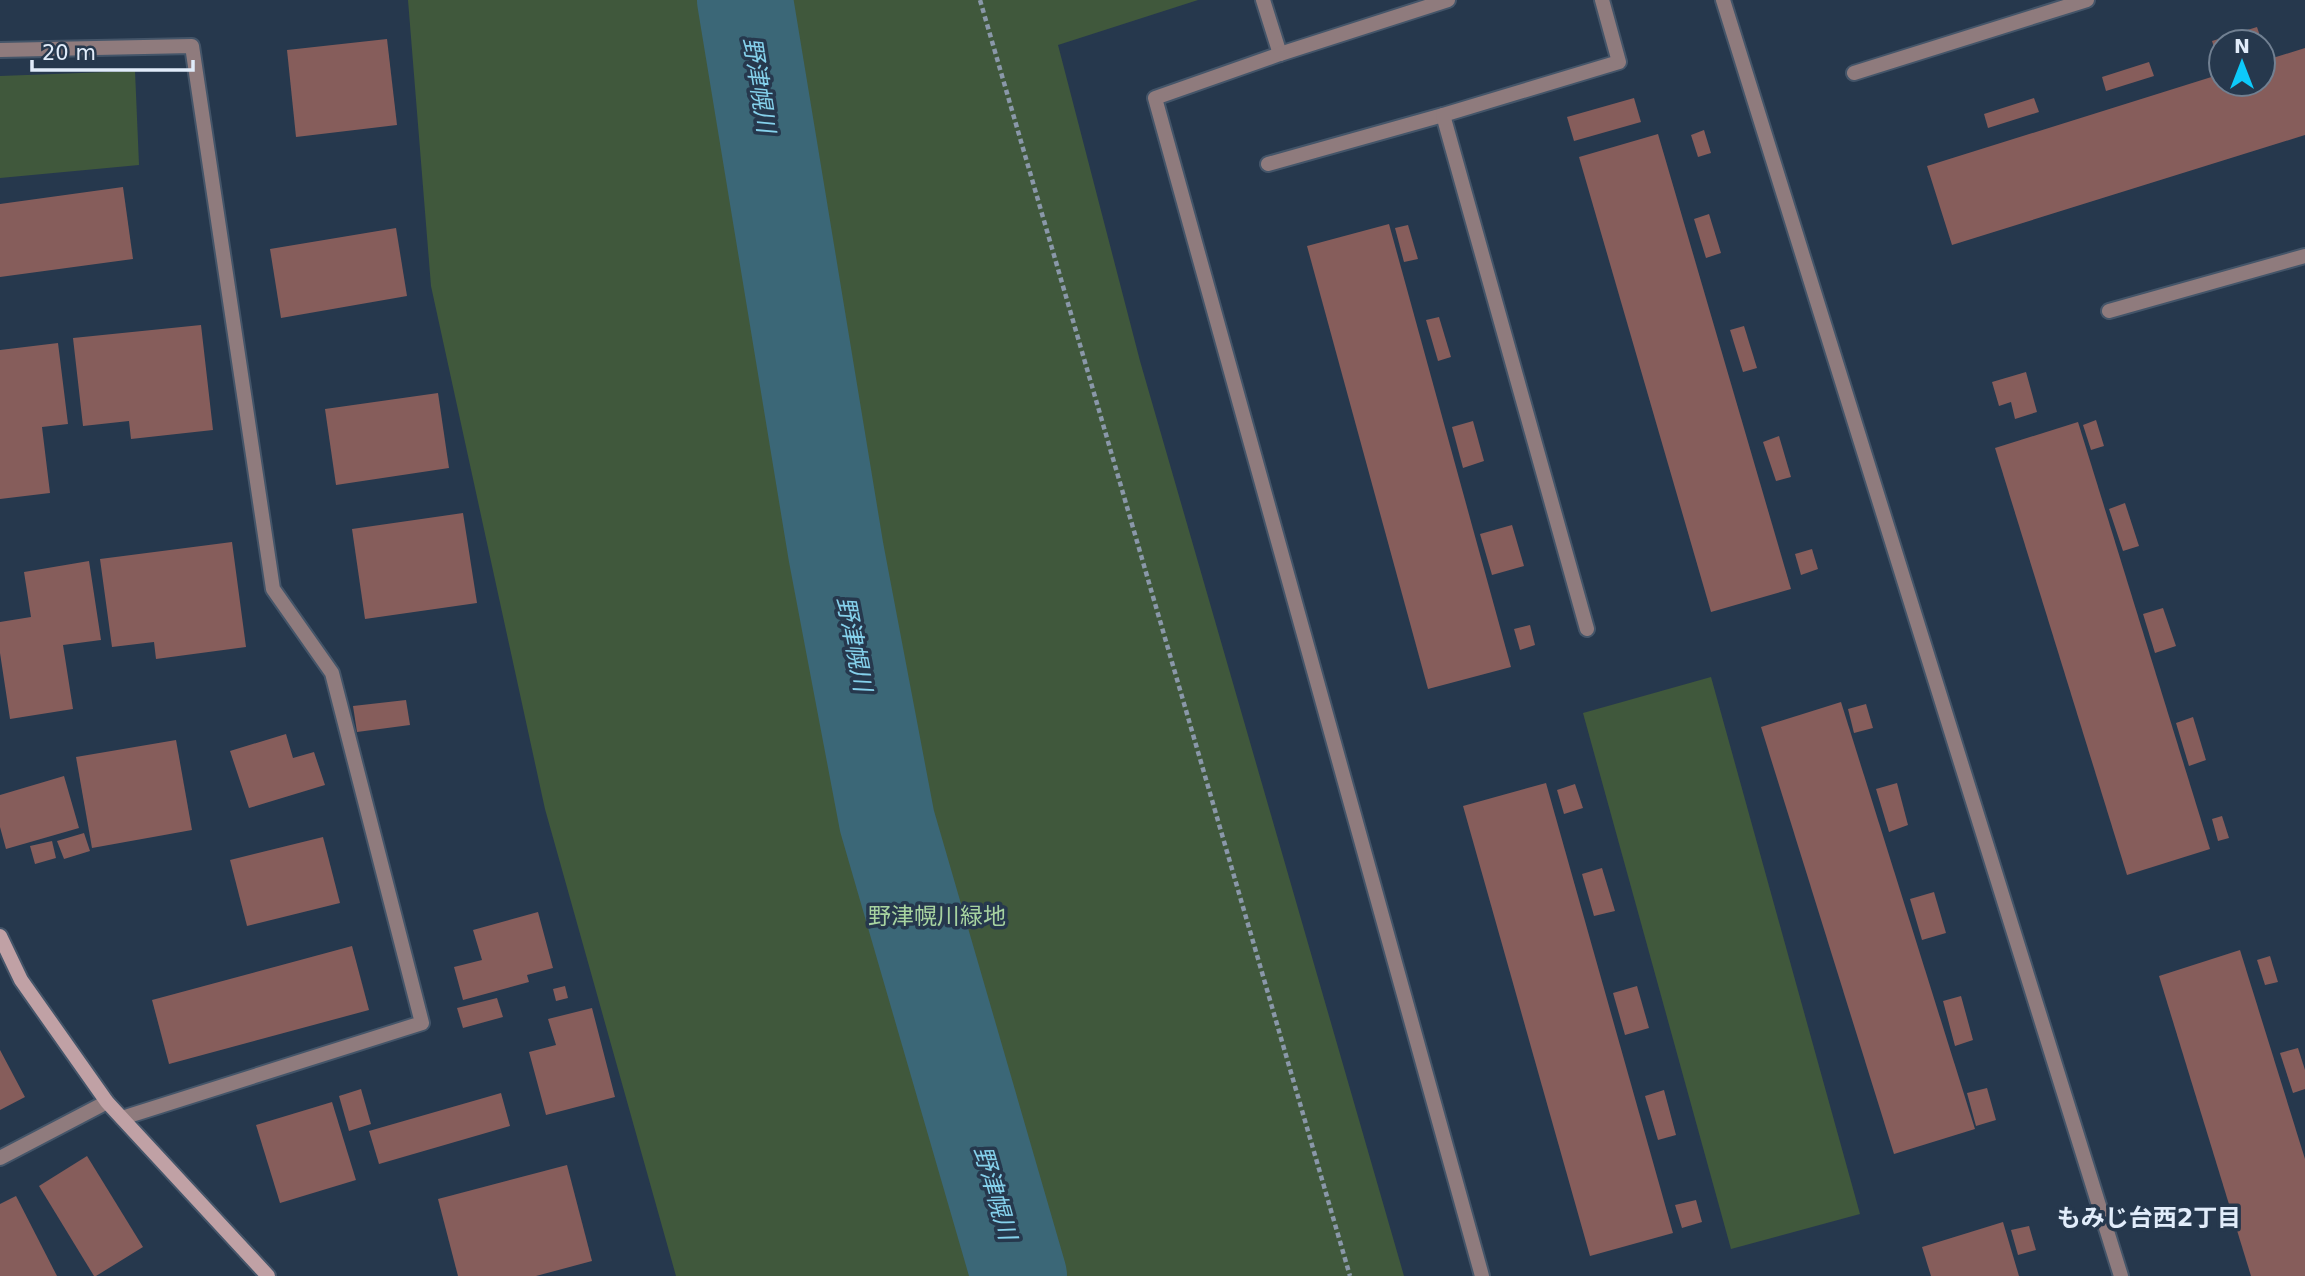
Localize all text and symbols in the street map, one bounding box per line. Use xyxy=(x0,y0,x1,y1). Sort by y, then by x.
scale bar xyxy=(32,28,192,72)
north arrow xyxy=(2207,28,2277,98)
water label: 野津幌川 xyxy=(738,35,781,138)
text: N xyxy=(2234,35,2250,57)
text: 20 m xyxy=(42,41,96,65)
water label: 野津幌川 xyxy=(831,594,877,697)
park label: 野津幌川緑地 xyxy=(868,903,1006,929)
water label: 野津幌川 xyxy=(968,1143,1023,1246)
district label: もみじ台西2丁目 xyxy=(2057,1204,2241,1232)

